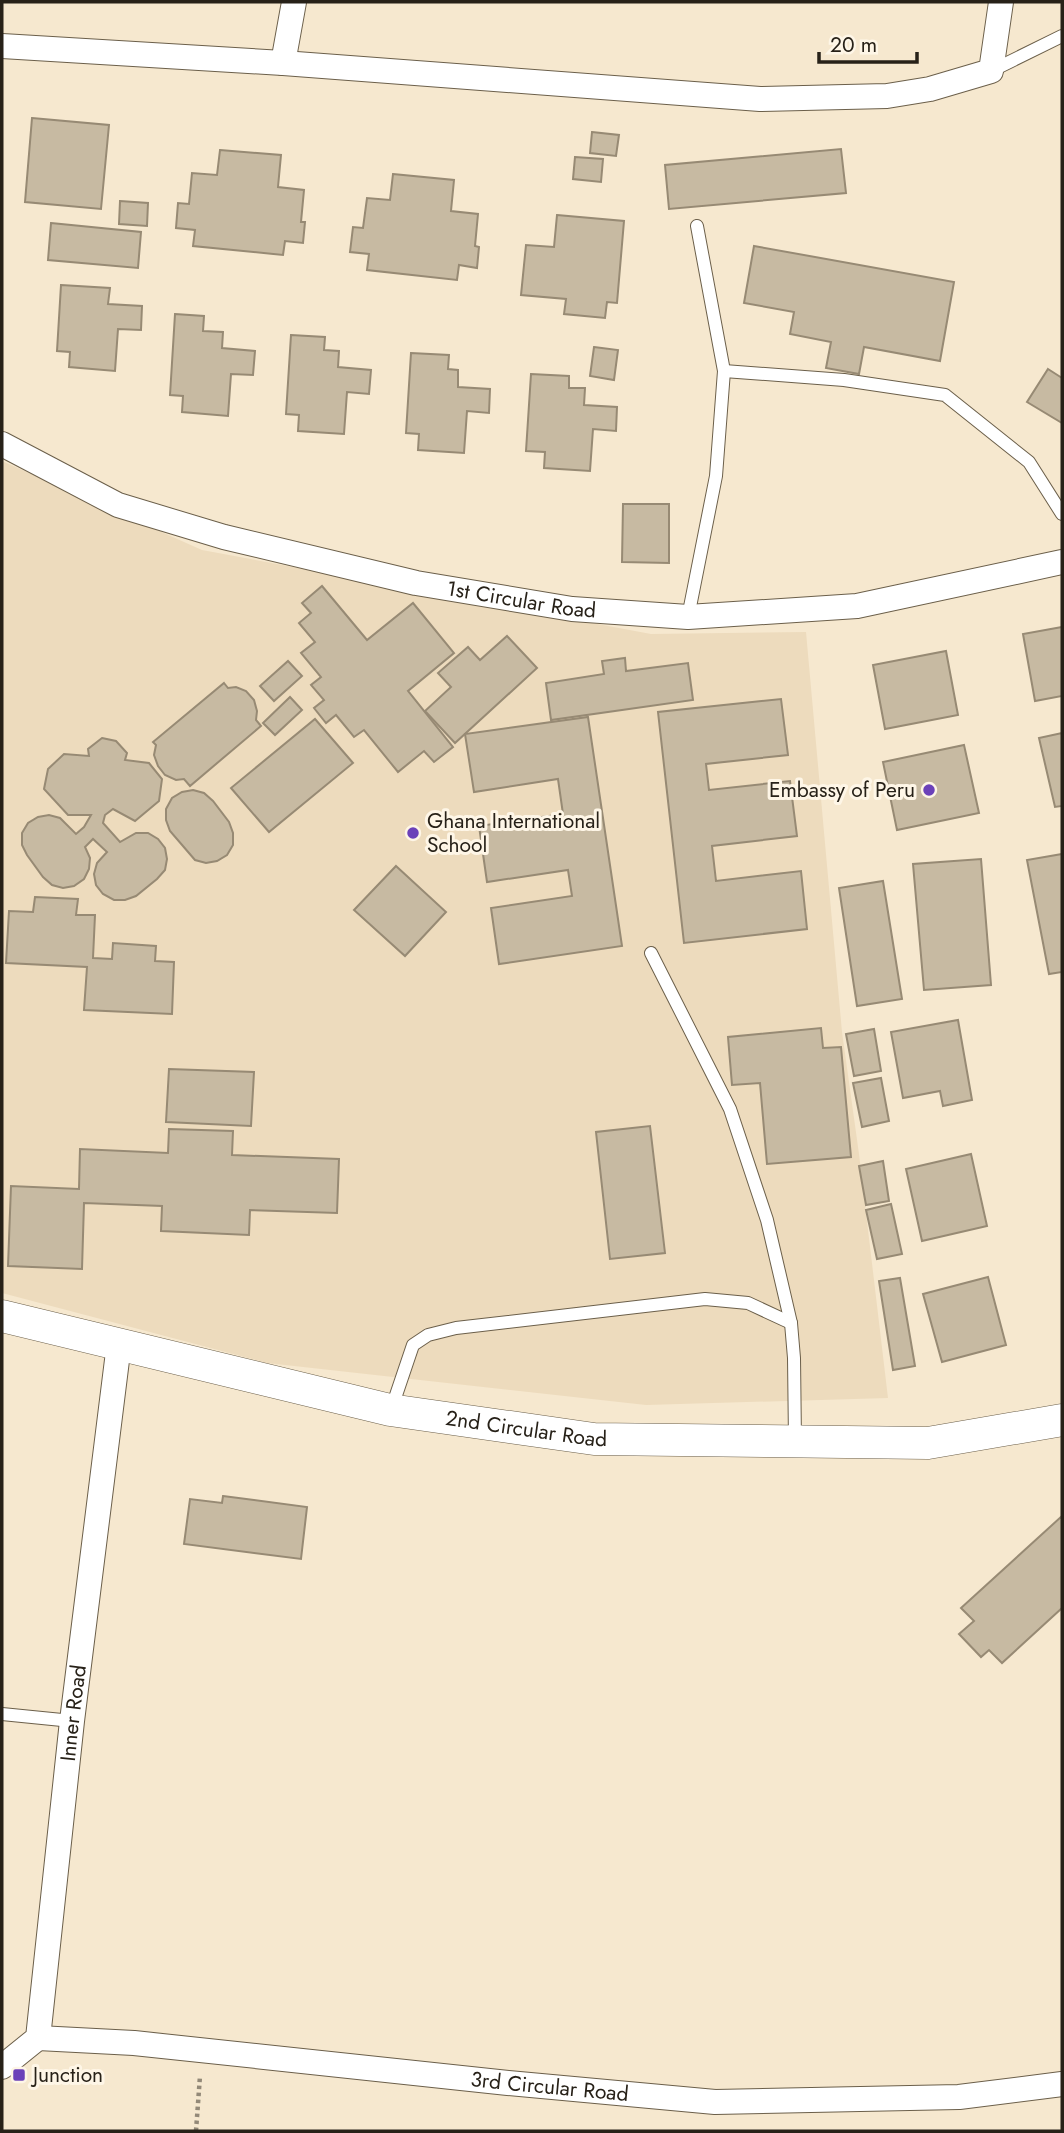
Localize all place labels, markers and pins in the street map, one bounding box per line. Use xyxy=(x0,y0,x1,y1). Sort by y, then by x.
place label: Embassy of Peru xyxy=(769,775,915,805)
marker: Embassy of Peru xyxy=(921,782,937,798)
place label: Ghana International School xyxy=(427,806,600,860)
marker: Ghana International School xyxy=(405,825,421,841)
place label: Junction xyxy=(30,2060,103,2090)
marker: Junction xyxy=(11,2067,27,2083)

